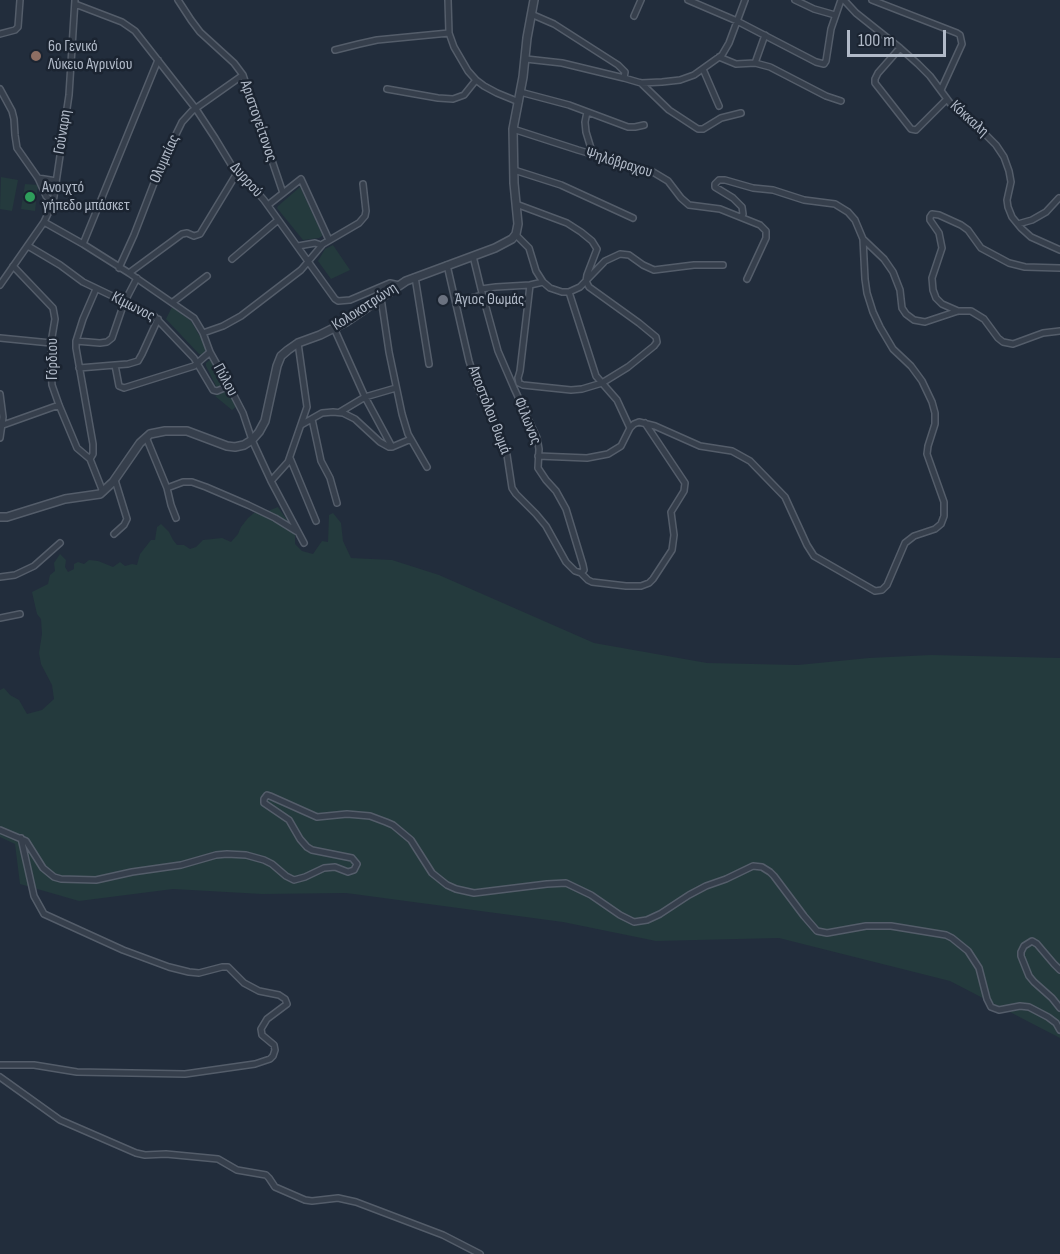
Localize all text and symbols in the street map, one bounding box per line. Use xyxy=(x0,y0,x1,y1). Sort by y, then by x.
scale bar xyxy=(850,18,949,56)
text: 100 m xyxy=(858,30,895,51)
place label: 6ο Γενικό Λύκειο Αγρινίου xyxy=(48,37,133,75)
marker: 6ο Γενικό Λύκειο Αγρινίου xyxy=(29,49,43,63)
street label: Αριστογείτονος xyxy=(235,78,281,164)
street label: Κόκκαλη xyxy=(946,97,992,141)
street label: Γούναρη xyxy=(50,108,76,156)
street label: Ολυμπίας xyxy=(146,132,184,186)
street label: Ψηλόβραχου xyxy=(583,144,655,182)
street label: Δυρρού xyxy=(225,159,267,201)
place label: Ανοιχτό γήπεδο μπάσκετ xyxy=(42,178,130,216)
marker: Ανοιχτό γήπεδο μπάσκετ xyxy=(23,190,37,204)
street label: Κολοκοτρώνη xyxy=(329,279,401,335)
street label: Κίμωνος xyxy=(108,288,158,326)
place label: Άγιος Θωμάς xyxy=(455,290,524,310)
marker: Άγιος Θωμάς xyxy=(436,293,450,307)
street label: Γόρδιου xyxy=(43,338,63,380)
street label: Πύλου xyxy=(208,360,242,400)
street label: Αποστόλου Θωμά xyxy=(463,363,515,457)
street label: Φίλωνος xyxy=(509,395,545,447)

